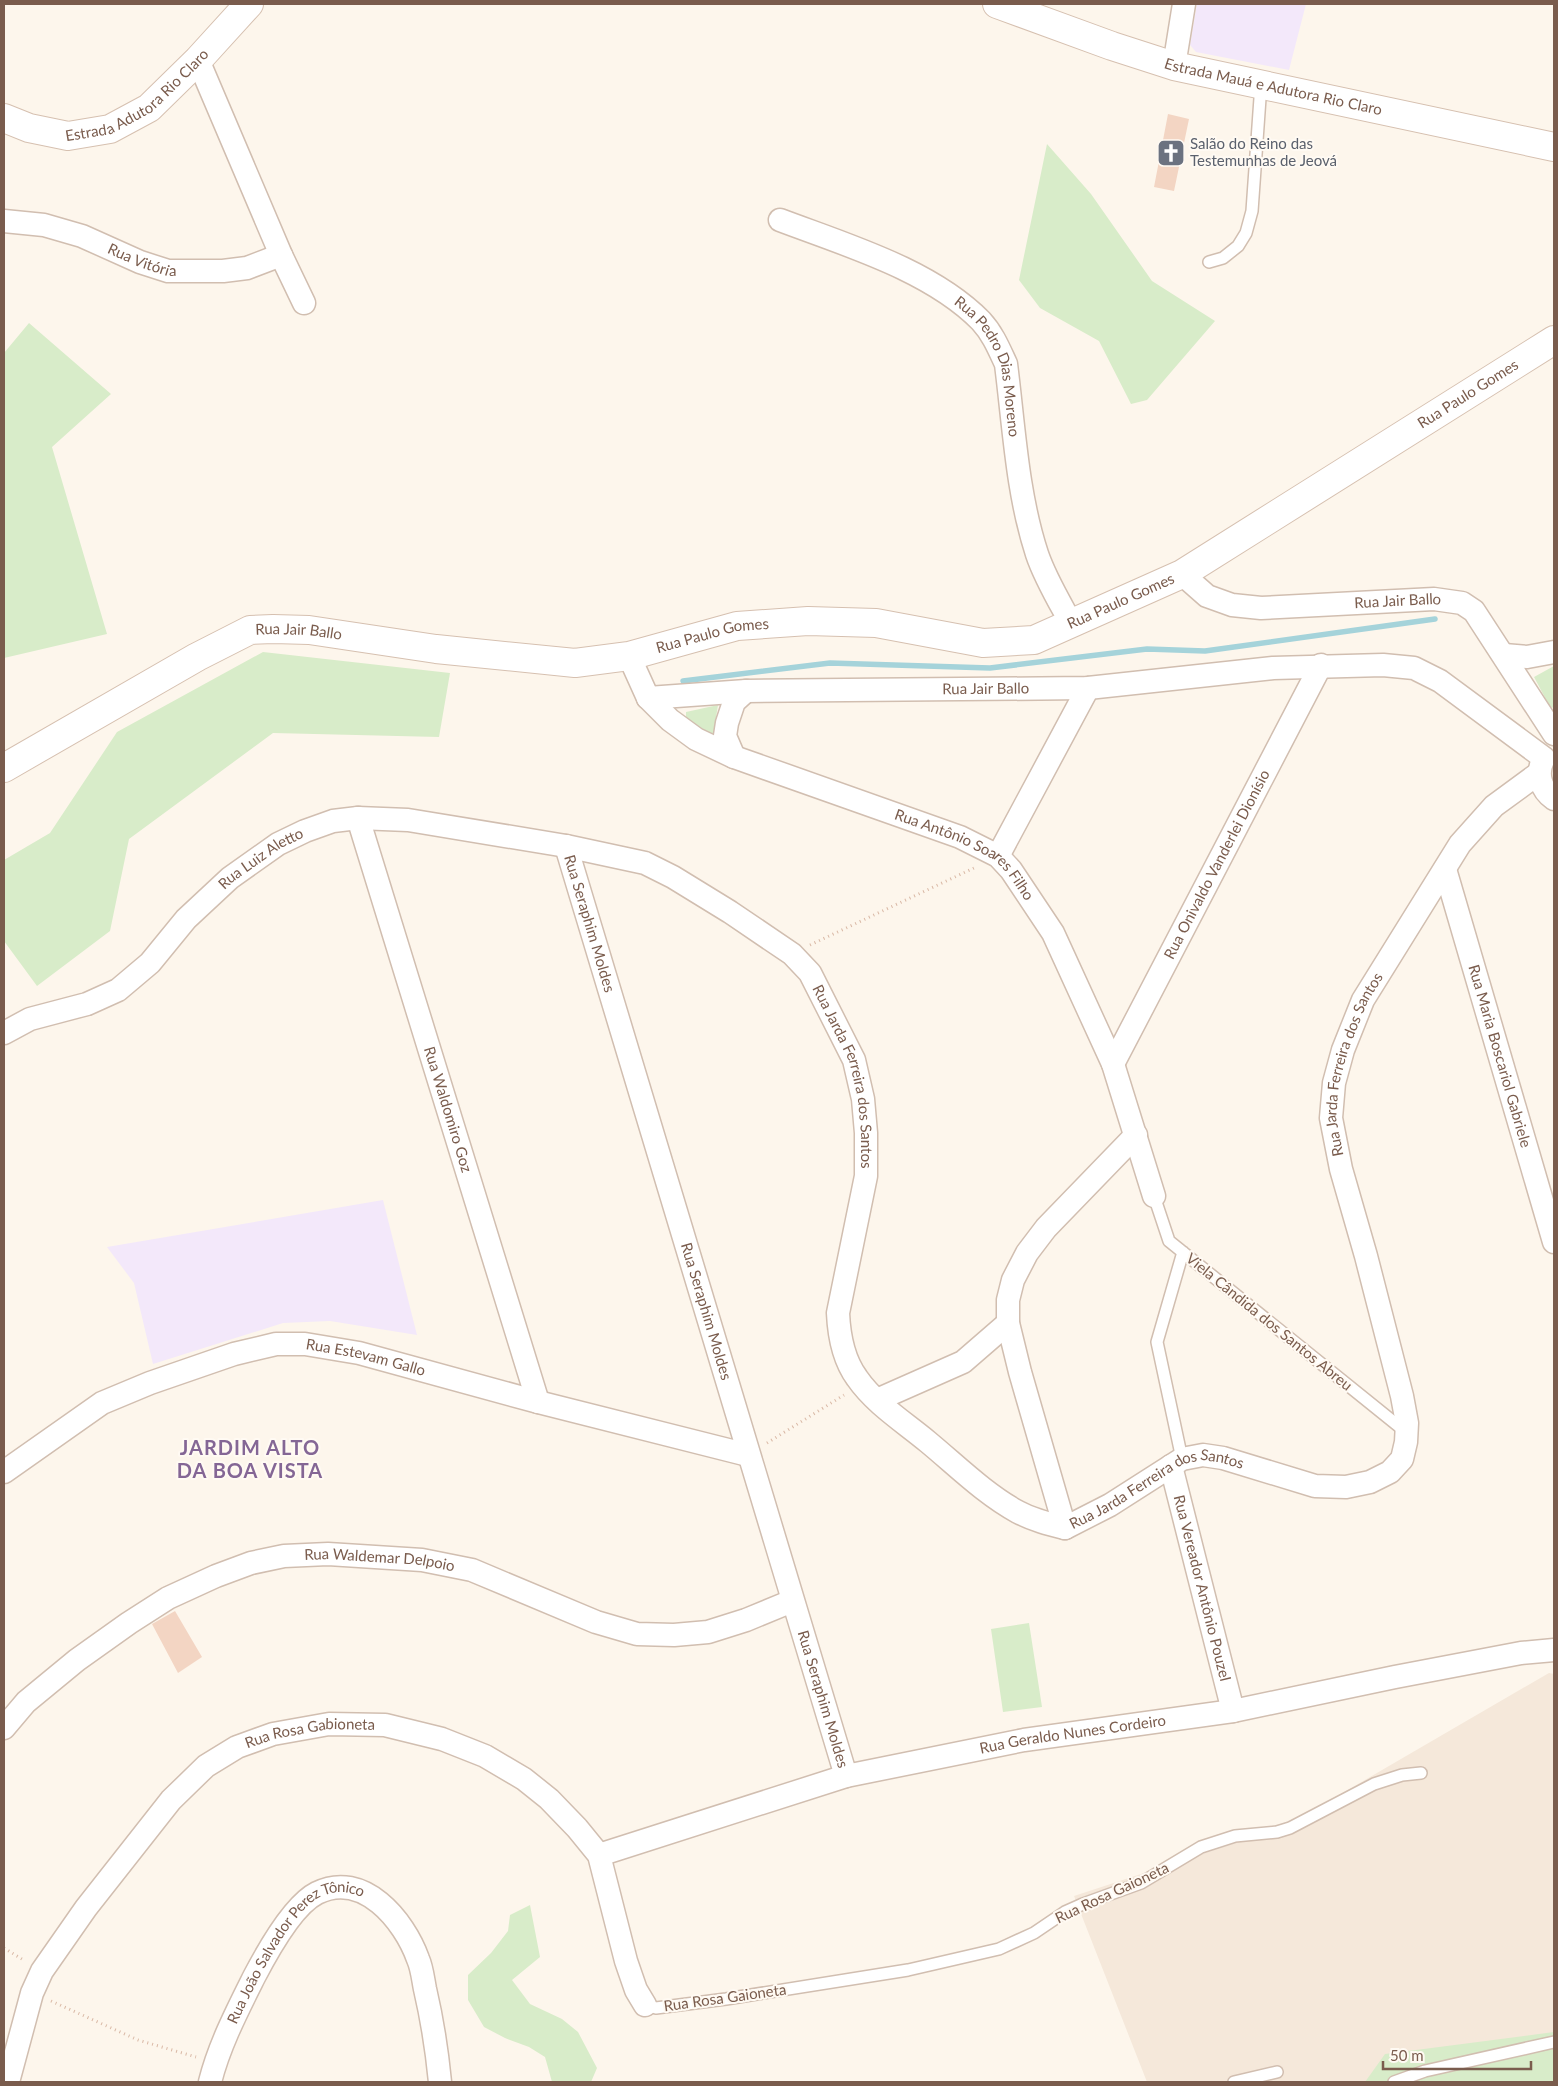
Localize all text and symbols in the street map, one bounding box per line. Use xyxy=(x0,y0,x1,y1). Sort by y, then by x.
street label: Estrada Adutora Rio Claro xyxy=(64,45,212,144)
street label: Estrada Mauá e Adutora Rio Claro xyxy=(1162,53,1384,118)
place label: Salão do Reino das Testemunhas de Jeová xyxy=(1190,134,1337,169)
church icon: Salão do Reino das Testemunhas de Jeová xyxy=(1156,138,1186,168)
street label: Rua Vitória xyxy=(105,239,176,279)
street label: Rua Pedro Dias Moreno xyxy=(951,292,1024,438)
street label: Rua Paulo Gomes xyxy=(1414,355,1521,432)
street label: Rua Paulo Gomes xyxy=(1064,569,1177,632)
street label: Rua Jair Ballo xyxy=(1354,589,1443,611)
street label: Rua Paulo Gomes xyxy=(654,614,769,656)
street label: Rua Jair Ballo xyxy=(255,619,344,643)
street label: Rua Jair Ballo xyxy=(942,679,1029,697)
street label: Rua Onivaldo Vanderlei Dionísio xyxy=(1159,766,1273,962)
street label: Rua Antônio Soares Filho xyxy=(893,805,1039,903)
street label: Rua Luiz Aletto xyxy=(214,823,306,892)
street label: Rua Seraphim Moldes xyxy=(561,852,620,994)
street label: Rua Maria Boscariol Gabriele xyxy=(1465,962,1536,1150)
street label: Rua Jarda Ferreira dos Santos xyxy=(1321,969,1386,1158)
street label: Rua Jarda Ferreira dos Santos xyxy=(809,981,876,1168)
street label: Rua Waldomiro Goz xyxy=(421,1044,477,1174)
street label: Rua Seraphim Moldes xyxy=(678,1240,736,1382)
street label: Viela Cândida dos Santos Abreu xyxy=(1183,1249,1356,1394)
street label: Rua Estevam Gallo xyxy=(305,1334,428,1379)
district label: JARDIM ALTO DA BOA VISTA xyxy=(177,1435,323,1482)
street label: Rua Jarda Ferreira dos Santos xyxy=(1066,1445,1246,1532)
street label: Rua Vereador Antônio Pouzel xyxy=(1171,1493,1235,1683)
street label: Rua Waldemar Delpoio xyxy=(304,1544,457,1574)
street label: Rua Seraphim Moldes xyxy=(795,1628,853,1770)
street label: Rua Geraldo Nunes Cordeiro xyxy=(978,1710,1167,1757)
street label: Rua Rosa Gabioneta xyxy=(242,1714,375,1751)
street label: Rua Rosa Gaioneta xyxy=(1052,1858,1171,1926)
street label: Rua João Salvador Perez Tônico xyxy=(223,1877,368,2026)
street label: Rua Rosa Gaioneta xyxy=(662,1980,787,2015)
scale bar xyxy=(1383,2038,1530,2070)
text: 50 m xyxy=(1390,2046,1424,2064)

